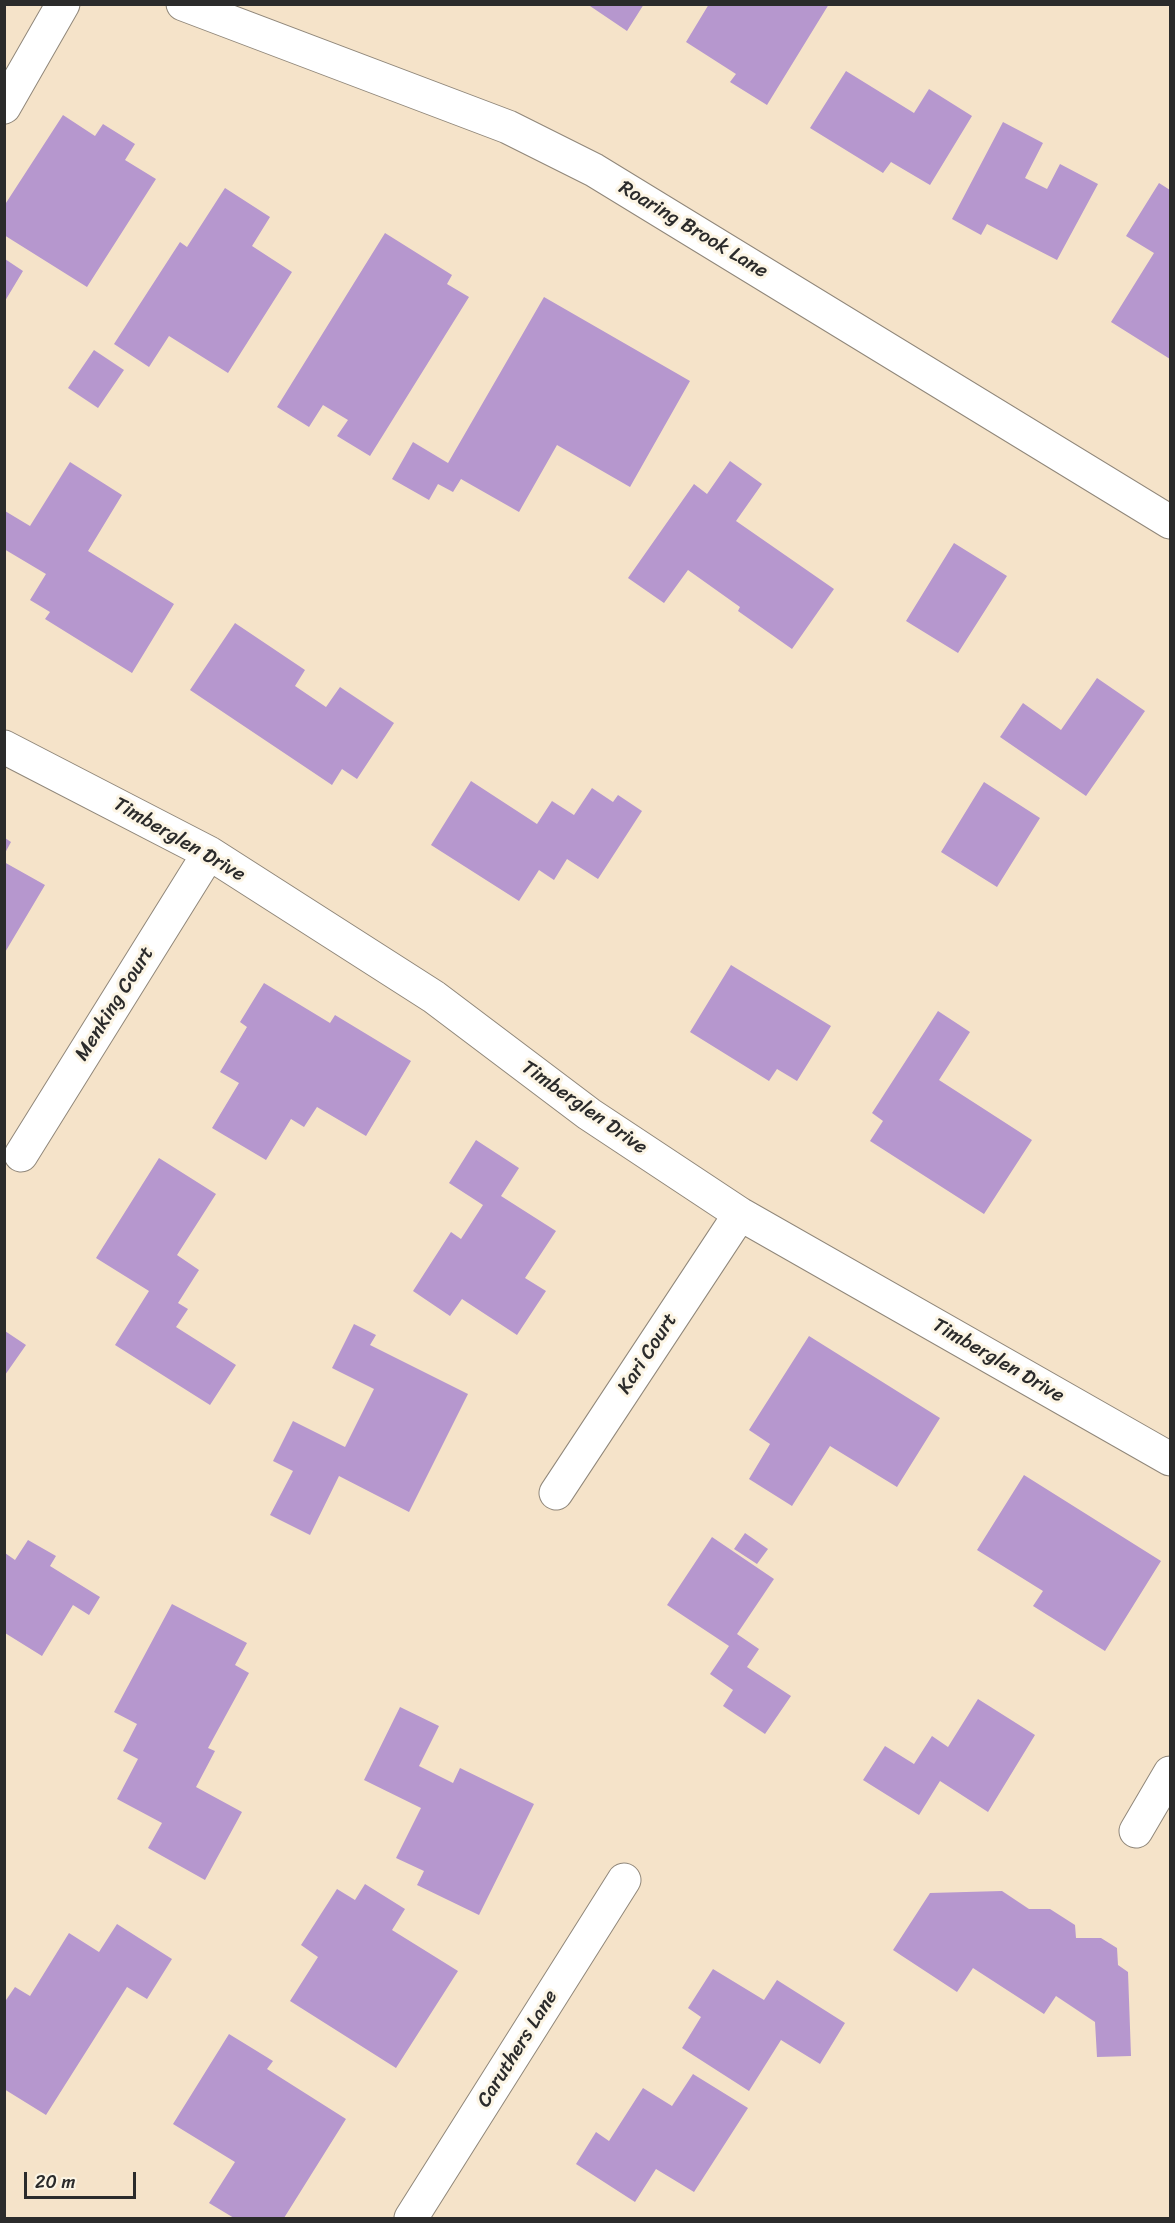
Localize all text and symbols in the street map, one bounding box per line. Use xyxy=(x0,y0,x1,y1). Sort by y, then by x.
street label: Roaring Brook Lane xyxy=(614,176,772,284)
street label: Timberglen Drive xyxy=(109,793,249,887)
street label: Menking Court xyxy=(70,943,160,1065)
street label: Timberglen Drive xyxy=(517,1056,651,1160)
street label: Kari Court xyxy=(613,1309,683,1399)
street label: Timberglen Drive xyxy=(928,1314,1068,1408)
street label: Caruthers Lane xyxy=(473,1986,563,2112)
scale bar xyxy=(27,2160,140,2198)
text: 20 m xyxy=(35,2166,75,2198)

